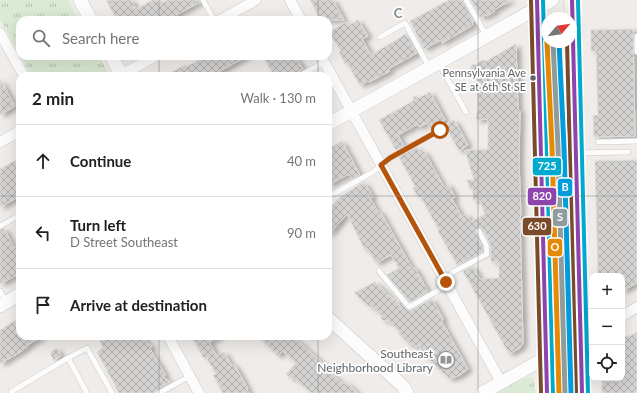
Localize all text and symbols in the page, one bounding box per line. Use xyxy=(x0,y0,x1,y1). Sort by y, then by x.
text: C xyxy=(394,5,403,21)
north arrow xyxy=(541,12,577,48)
search box xyxy=(16,16,332,60)
icon: search xyxy=(30,27,52,49)
text: Search here xyxy=(62,29,139,47)
place label: Pennsylvania Ave SE at 6th St SE xyxy=(443,66,526,93)
marker: Pennsylvania Ave SE at 6th St SE xyxy=(528,73,538,83)
text: 2 min xyxy=(32,88,74,109)
text: Walk · 130 m xyxy=(240,90,316,106)
route start xyxy=(431,121,449,139)
icon: ahead xyxy=(32,150,54,172)
text: Continue xyxy=(70,152,131,170)
text: 40 m xyxy=(287,153,316,169)
line badge: 725 xyxy=(532,157,562,176)
text: 725 xyxy=(537,159,557,172)
line badge: B xyxy=(557,178,573,197)
text: B xyxy=(561,180,569,193)
line badge: 820 xyxy=(527,187,557,206)
text: 820 xyxy=(532,189,552,202)
line badge: S xyxy=(552,208,568,227)
text: S xyxy=(557,210,563,223)
text: Turn left xyxy=(70,216,126,234)
line badge: 630 xyxy=(522,217,552,236)
text: 630 xyxy=(527,219,547,232)
icon: left xyxy=(32,222,54,244)
text: 90 m xyxy=(287,225,316,241)
text: D Street Southeast xyxy=(70,234,178,250)
line badge: O xyxy=(547,238,563,257)
text: O xyxy=(551,240,560,253)
route end xyxy=(437,273,455,291)
map controls xyxy=(589,273,625,381)
button: + xyxy=(589,273,625,309)
icon: arrive xyxy=(32,294,54,316)
text: Arrive at destination xyxy=(70,296,207,314)
button: − xyxy=(589,309,625,345)
button: locate xyxy=(589,345,625,381)
place label: Southeast Neighborhood Library xyxy=(317,346,434,375)
library icon: Southeast Neighborhood Library xyxy=(436,350,456,370)

